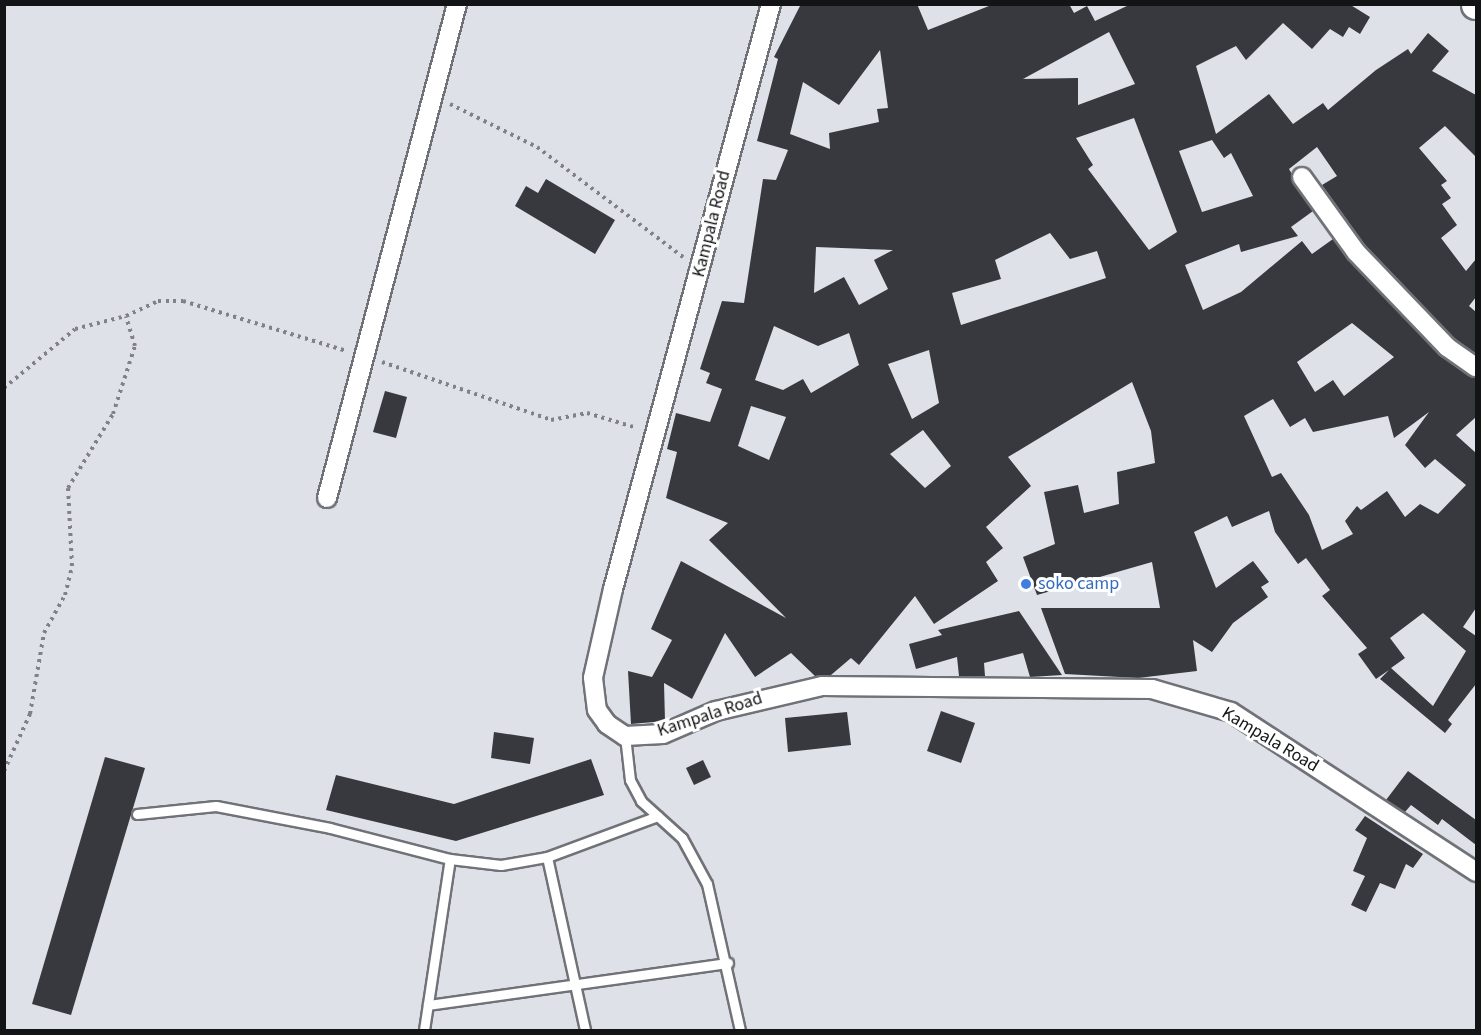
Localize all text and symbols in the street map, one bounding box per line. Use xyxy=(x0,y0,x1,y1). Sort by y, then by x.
street label: Kampala Road xyxy=(688,168,736,280)
place label: soko camp xyxy=(1038,573,1119,595)
marker: soko camp xyxy=(1019,577,1033,591)
street label: Kampala Road xyxy=(655,688,765,742)
street label: Kampala Road xyxy=(1218,703,1322,777)

